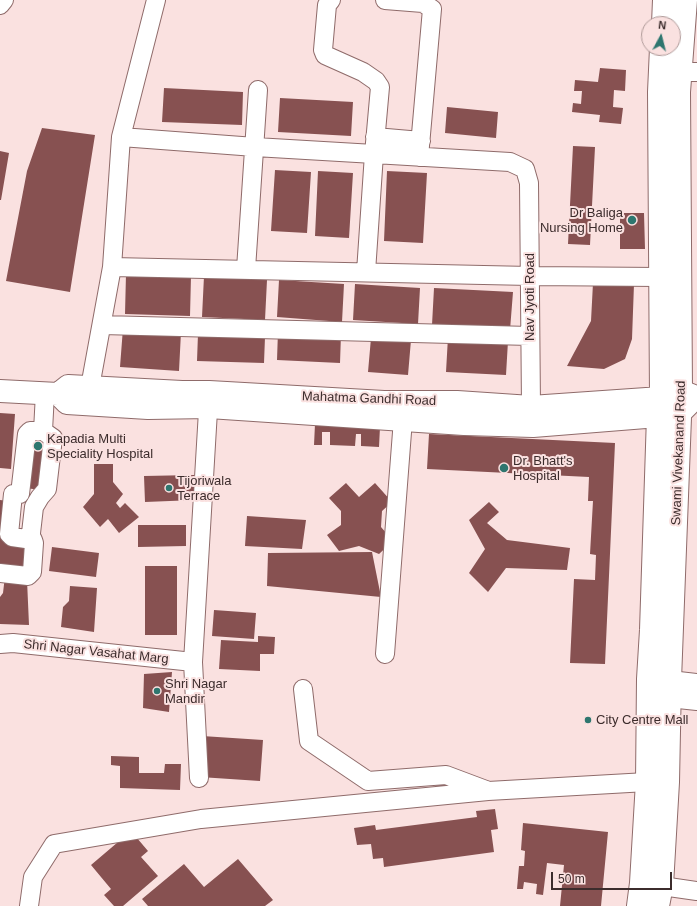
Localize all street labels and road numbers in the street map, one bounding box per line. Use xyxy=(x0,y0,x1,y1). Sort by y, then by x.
street label: Nav Jyoti Road xyxy=(522,253,538,341)
street label: Swami Vivekanand Road xyxy=(669,380,689,526)
street label: Mahatma Gandhi Road xyxy=(302,389,436,409)
street label: Shri Nagar Vasahat Marg xyxy=(23,637,169,667)

